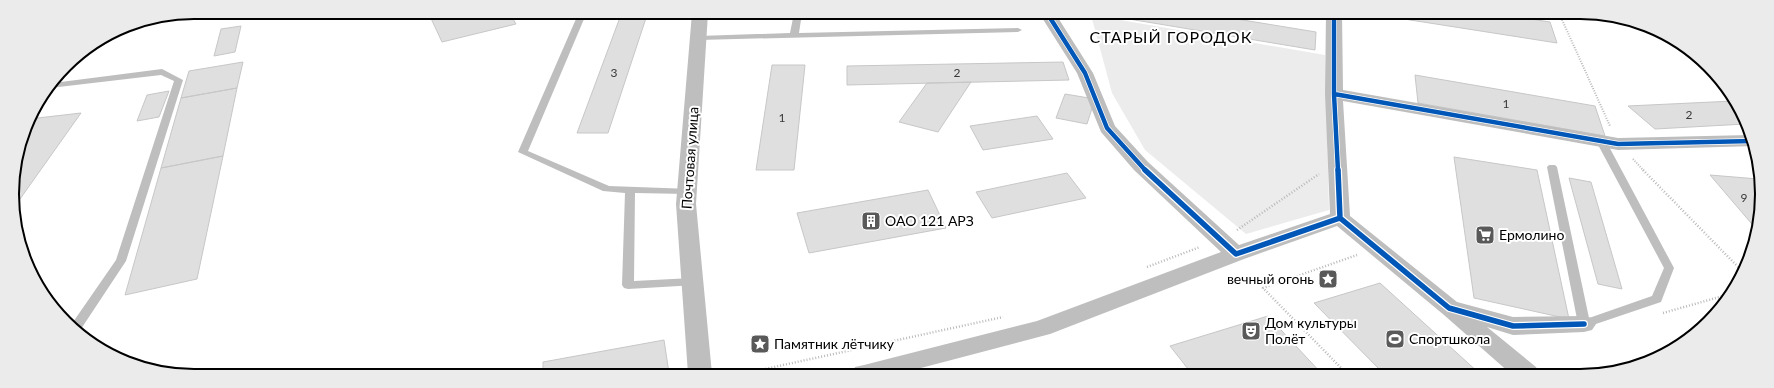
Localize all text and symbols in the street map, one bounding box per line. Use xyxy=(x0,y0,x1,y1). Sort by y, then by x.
district label: СТАРЫЙ ГОРОДОК xyxy=(1090,27,1252,46)
house number: 3 xyxy=(611,65,618,80)
house number: 2 xyxy=(954,65,961,80)
house number: 1 xyxy=(1503,96,1510,111)
street label: Почтовая улица xyxy=(677,106,702,210)
house number: 2 xyxy=(1686,107,1693,122)
house number: 1 xyxy=(779,110,786,125)
house number: 9 xyxy=(1741,190,1748,205)
building icon: OAO 121 АРЗ xyxy=(860,210,882,232)
place label: OAO 121 АРЗ xyxy=(885,212,974,229)
supermarket icon: Ермолино xyxy=(1474,224,1496,246)
place label: Ермолино xyxy=(1499,226,1564,243)
place icon: вечный огонь xyxy=(1317,268,1339,290)
place label: вечный огонь xyxy=(1227,270,1314,287)
place label: Дом культуры Полёт xyxy=(1265,314,1357,347)
theatre icon: Дом культуры Полёт xyxy=(1240,320,1262,342)
sports icon: Спортшкола xyxy=(1384,328,1406,350)
place label: Спортшкола xyxy=(1409,330,1490,347)
place icon: Памятник лётчику xyxy=(749,333,771,355)
place label: Памятник лётчику xyxy=(774,335,895,352)

